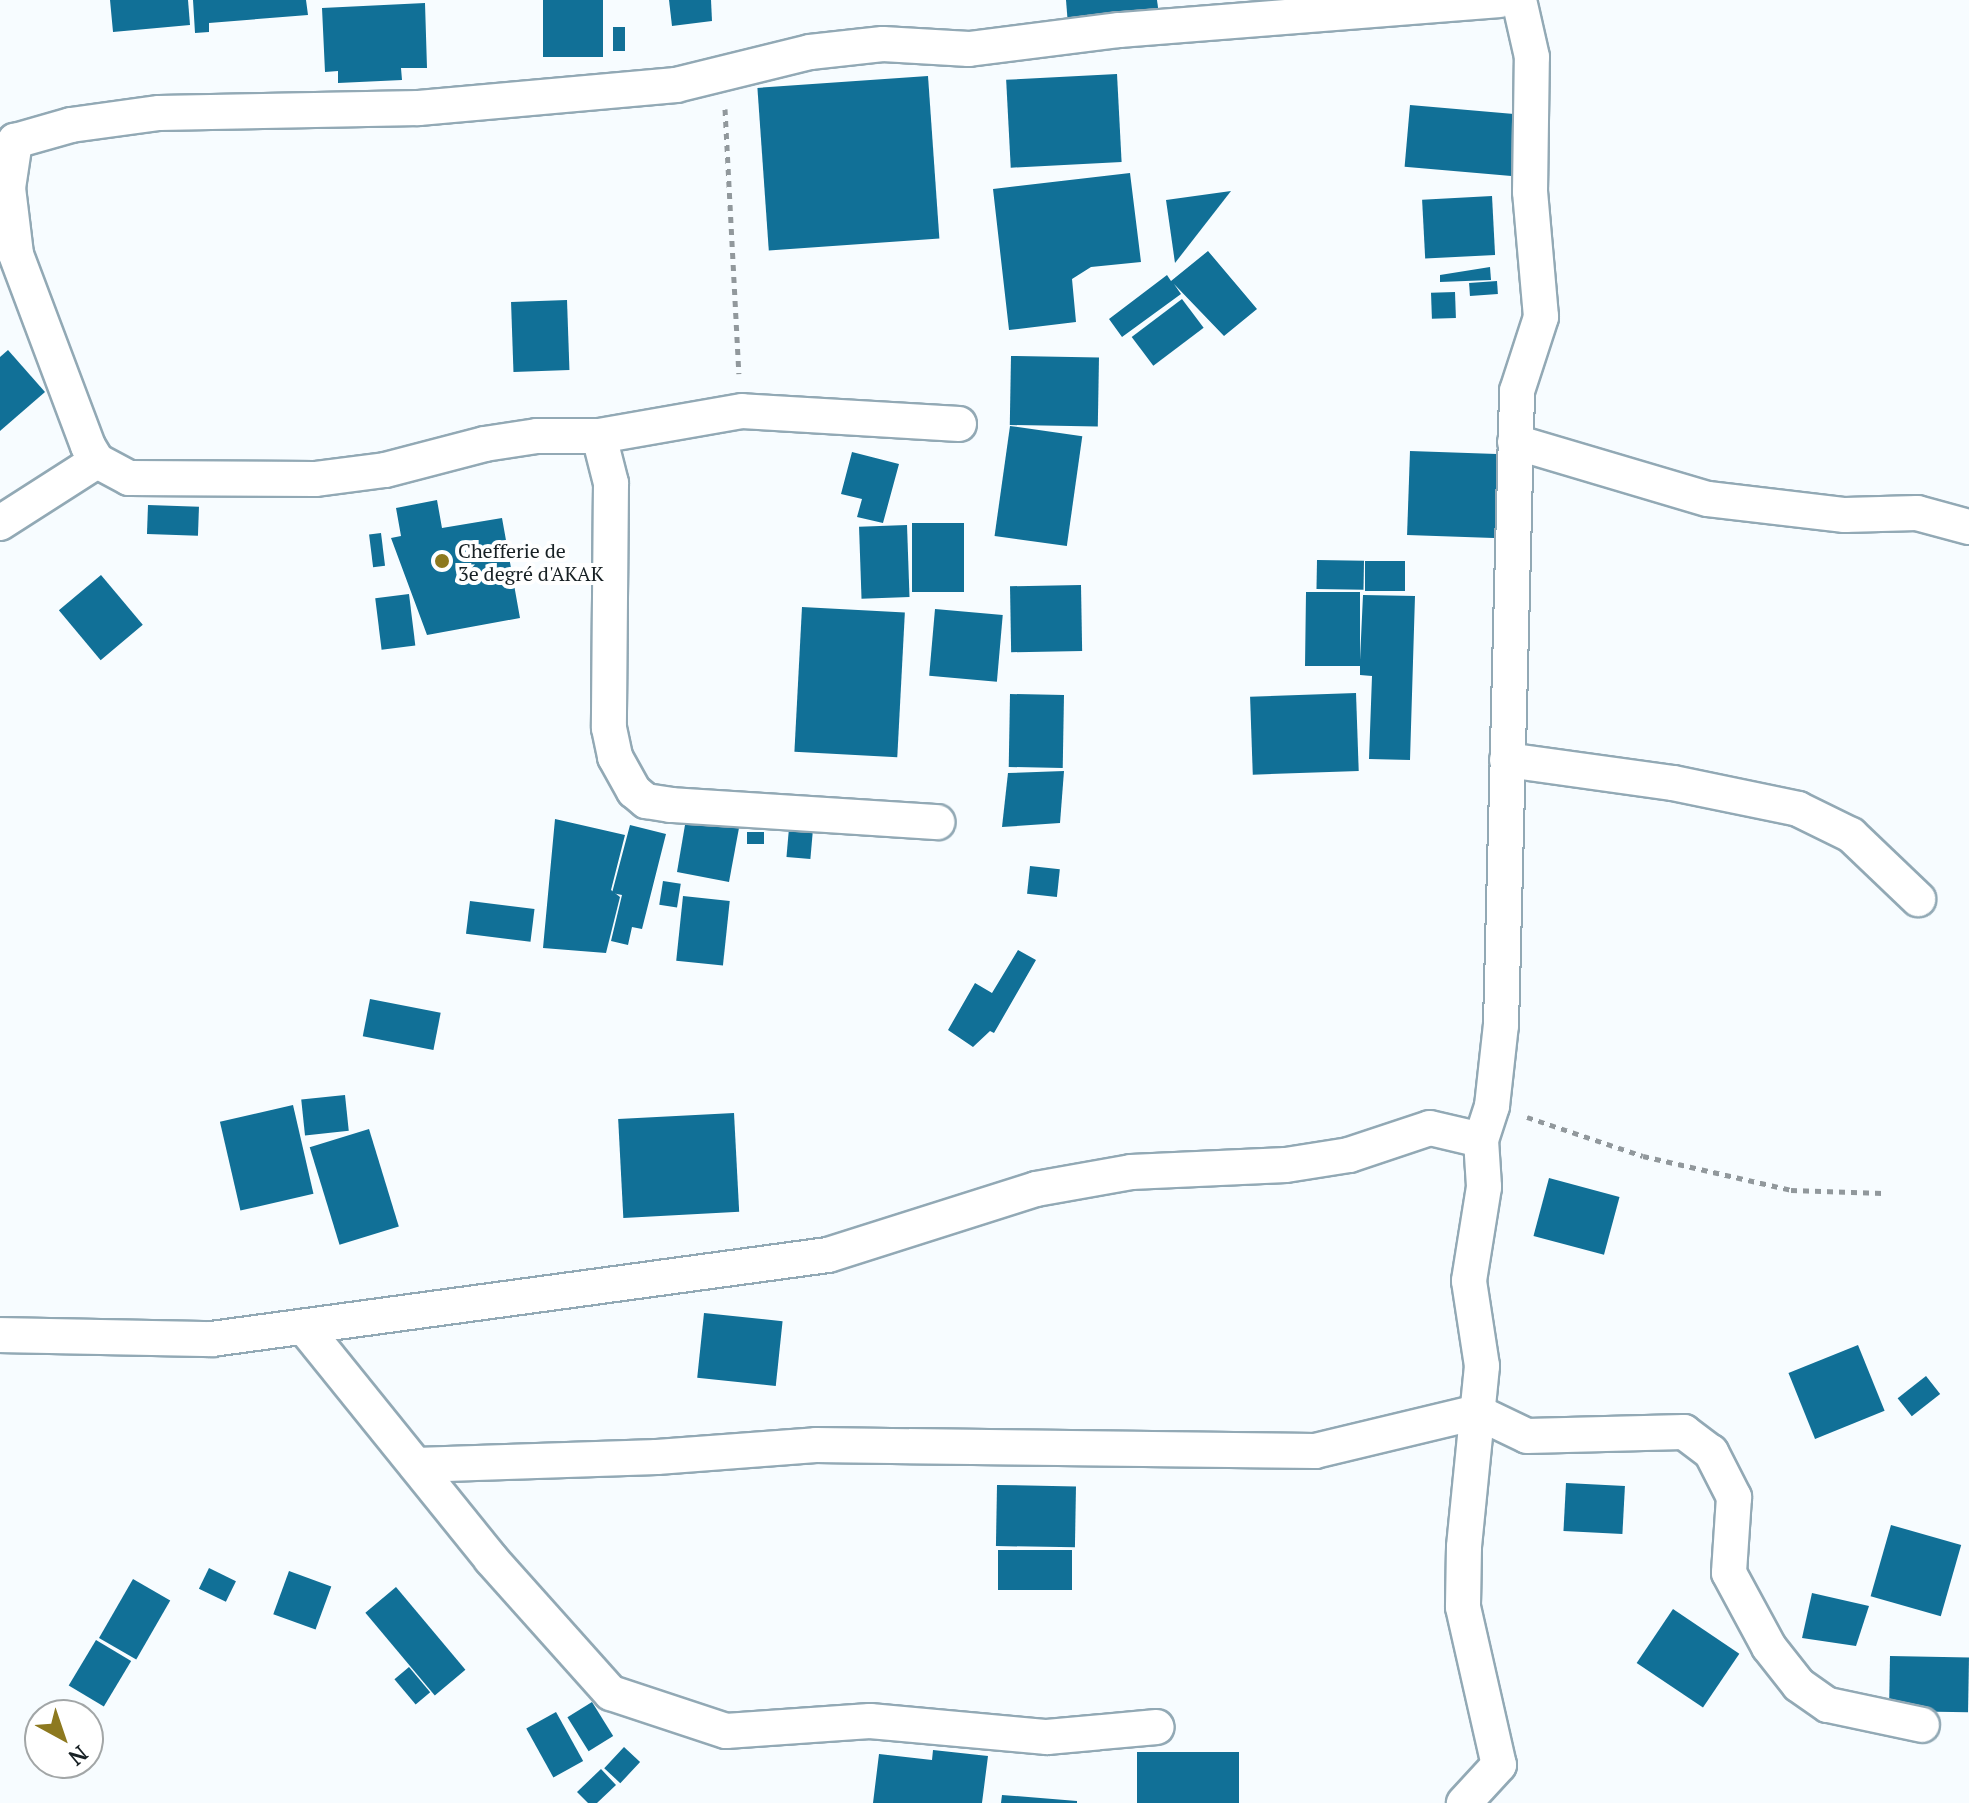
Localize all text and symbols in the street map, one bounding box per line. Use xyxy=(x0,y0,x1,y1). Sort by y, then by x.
place label: Chefferie de 3e degré d'AKAK xyxy=(458,538,604,585)
marker: Chefferie de 3e degré d'AKAK xyxy=(433,552,451,570)
north arrow xyxy=(24,1699,104,1779)
text: N xyxy=(63,1740,94,1773)

